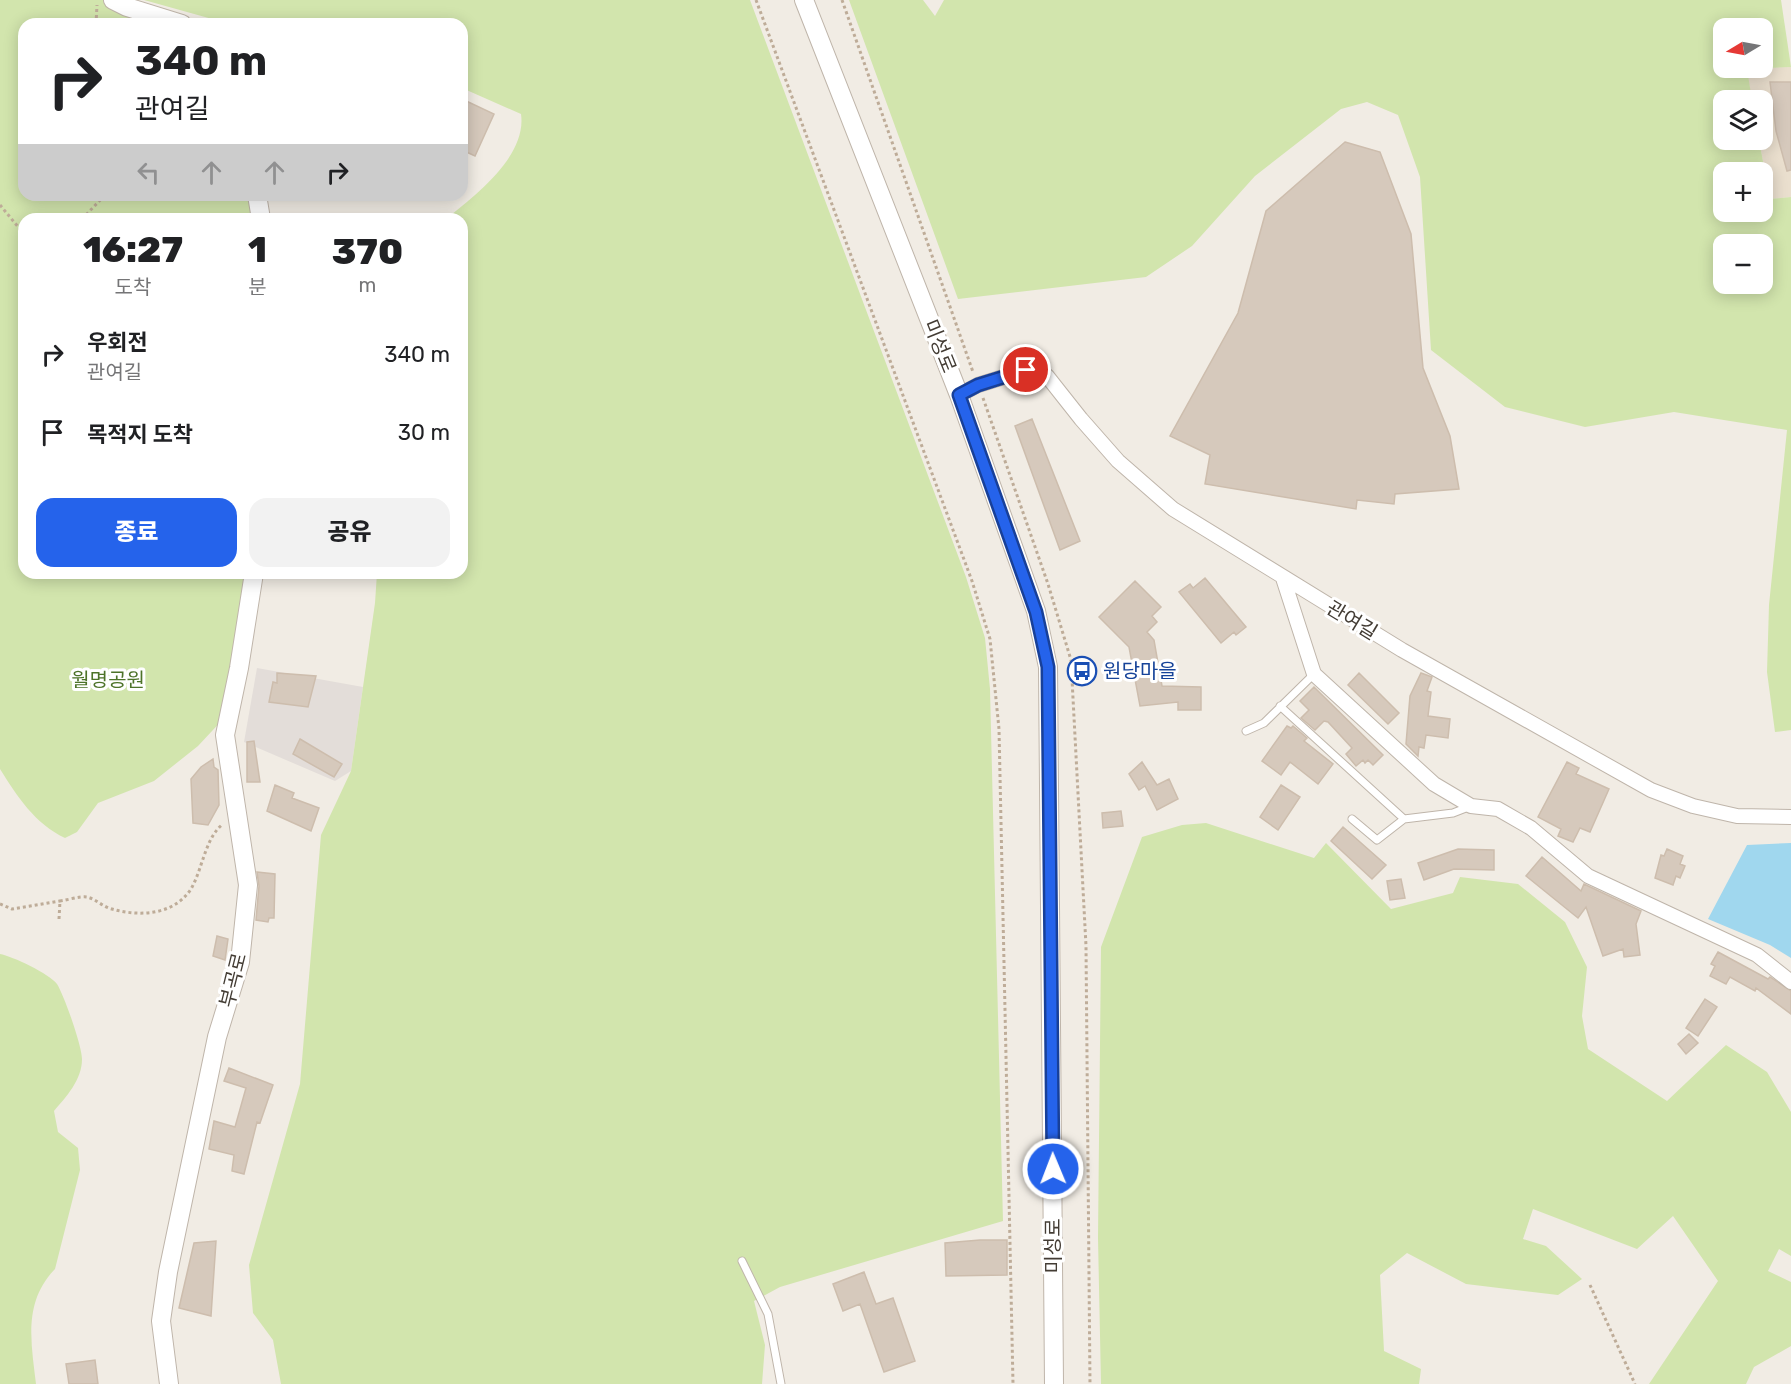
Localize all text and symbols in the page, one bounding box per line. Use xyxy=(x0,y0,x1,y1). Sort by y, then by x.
north arrow xyxy=(1713,18,1773,78)
map controls xyxy=(1713,18,1773,294)
text: 340 m xyxy=(135,36,267,86)
icon: right xyxy=(36,42,114,120)
button: layers xyxy=(1713,90,1773,150)
text: 관여길 xyxy=(135,93,210,125)
icon: left xyxy=(132,156,165,189)
icon: ahead xyxy=(195,156,228,189)
icon: ahead xyxy=(258,156,291,189)
icon: right xyxy=(321,156,354,189)
button: + xyxy=(1713,162,1773,222)
text: 16:27 xyxy=(83,228,183,271)
text: 1 xyxy=(248,228,267,271)
text: 370 xyxy=(332,230,403,273)
button: − xyxy=(1713,234,1773,294)
text: m xyxy=(359,273,376,297)
text: 도착 xyxy=(115,275,151,299)
text: 분 xyxy=(248,275,267,299)
street label: 미성로 xyxy=(919,316,961,376)
text: 우회전 xyxy=(87,329,148,356)
icon: right xyxy=(36,338,69,371)
text: 340 m xyxy=(384,341,450,368)
pin xyxy=(1000,344,1051,395)
icon: arrive xyxy=(1009,353,1042,386)
text: 관여길 xyxy=(87,360,142,384)
icon: arrive xyxy=(36,416,69,449)
text: 30 m xyxy=(398,419,450,446)
text: 목적지 도착 xyxy=(87,421,193,448)
button: 종료 xyxy=(36,498,237,567)
button: 공유 xyxy=(249,498,450,567)
street label: 관여길 xyxy=(1322,595,1382,645)
bus stop icon: 원당마을 xyxy=(1066,655,1098,687)
place label: 원당마을 xyxy=(1103,659,1177,683)
park label: 월명공원 xyxy=(71,668,145,692)
street label: 부곡로 xyxy=(215,950,251,1010)
position arrow xyxy=(1021,1137,1085,1201)
street label: 미성로 xyxy=(1041,1218,1065,1274)

